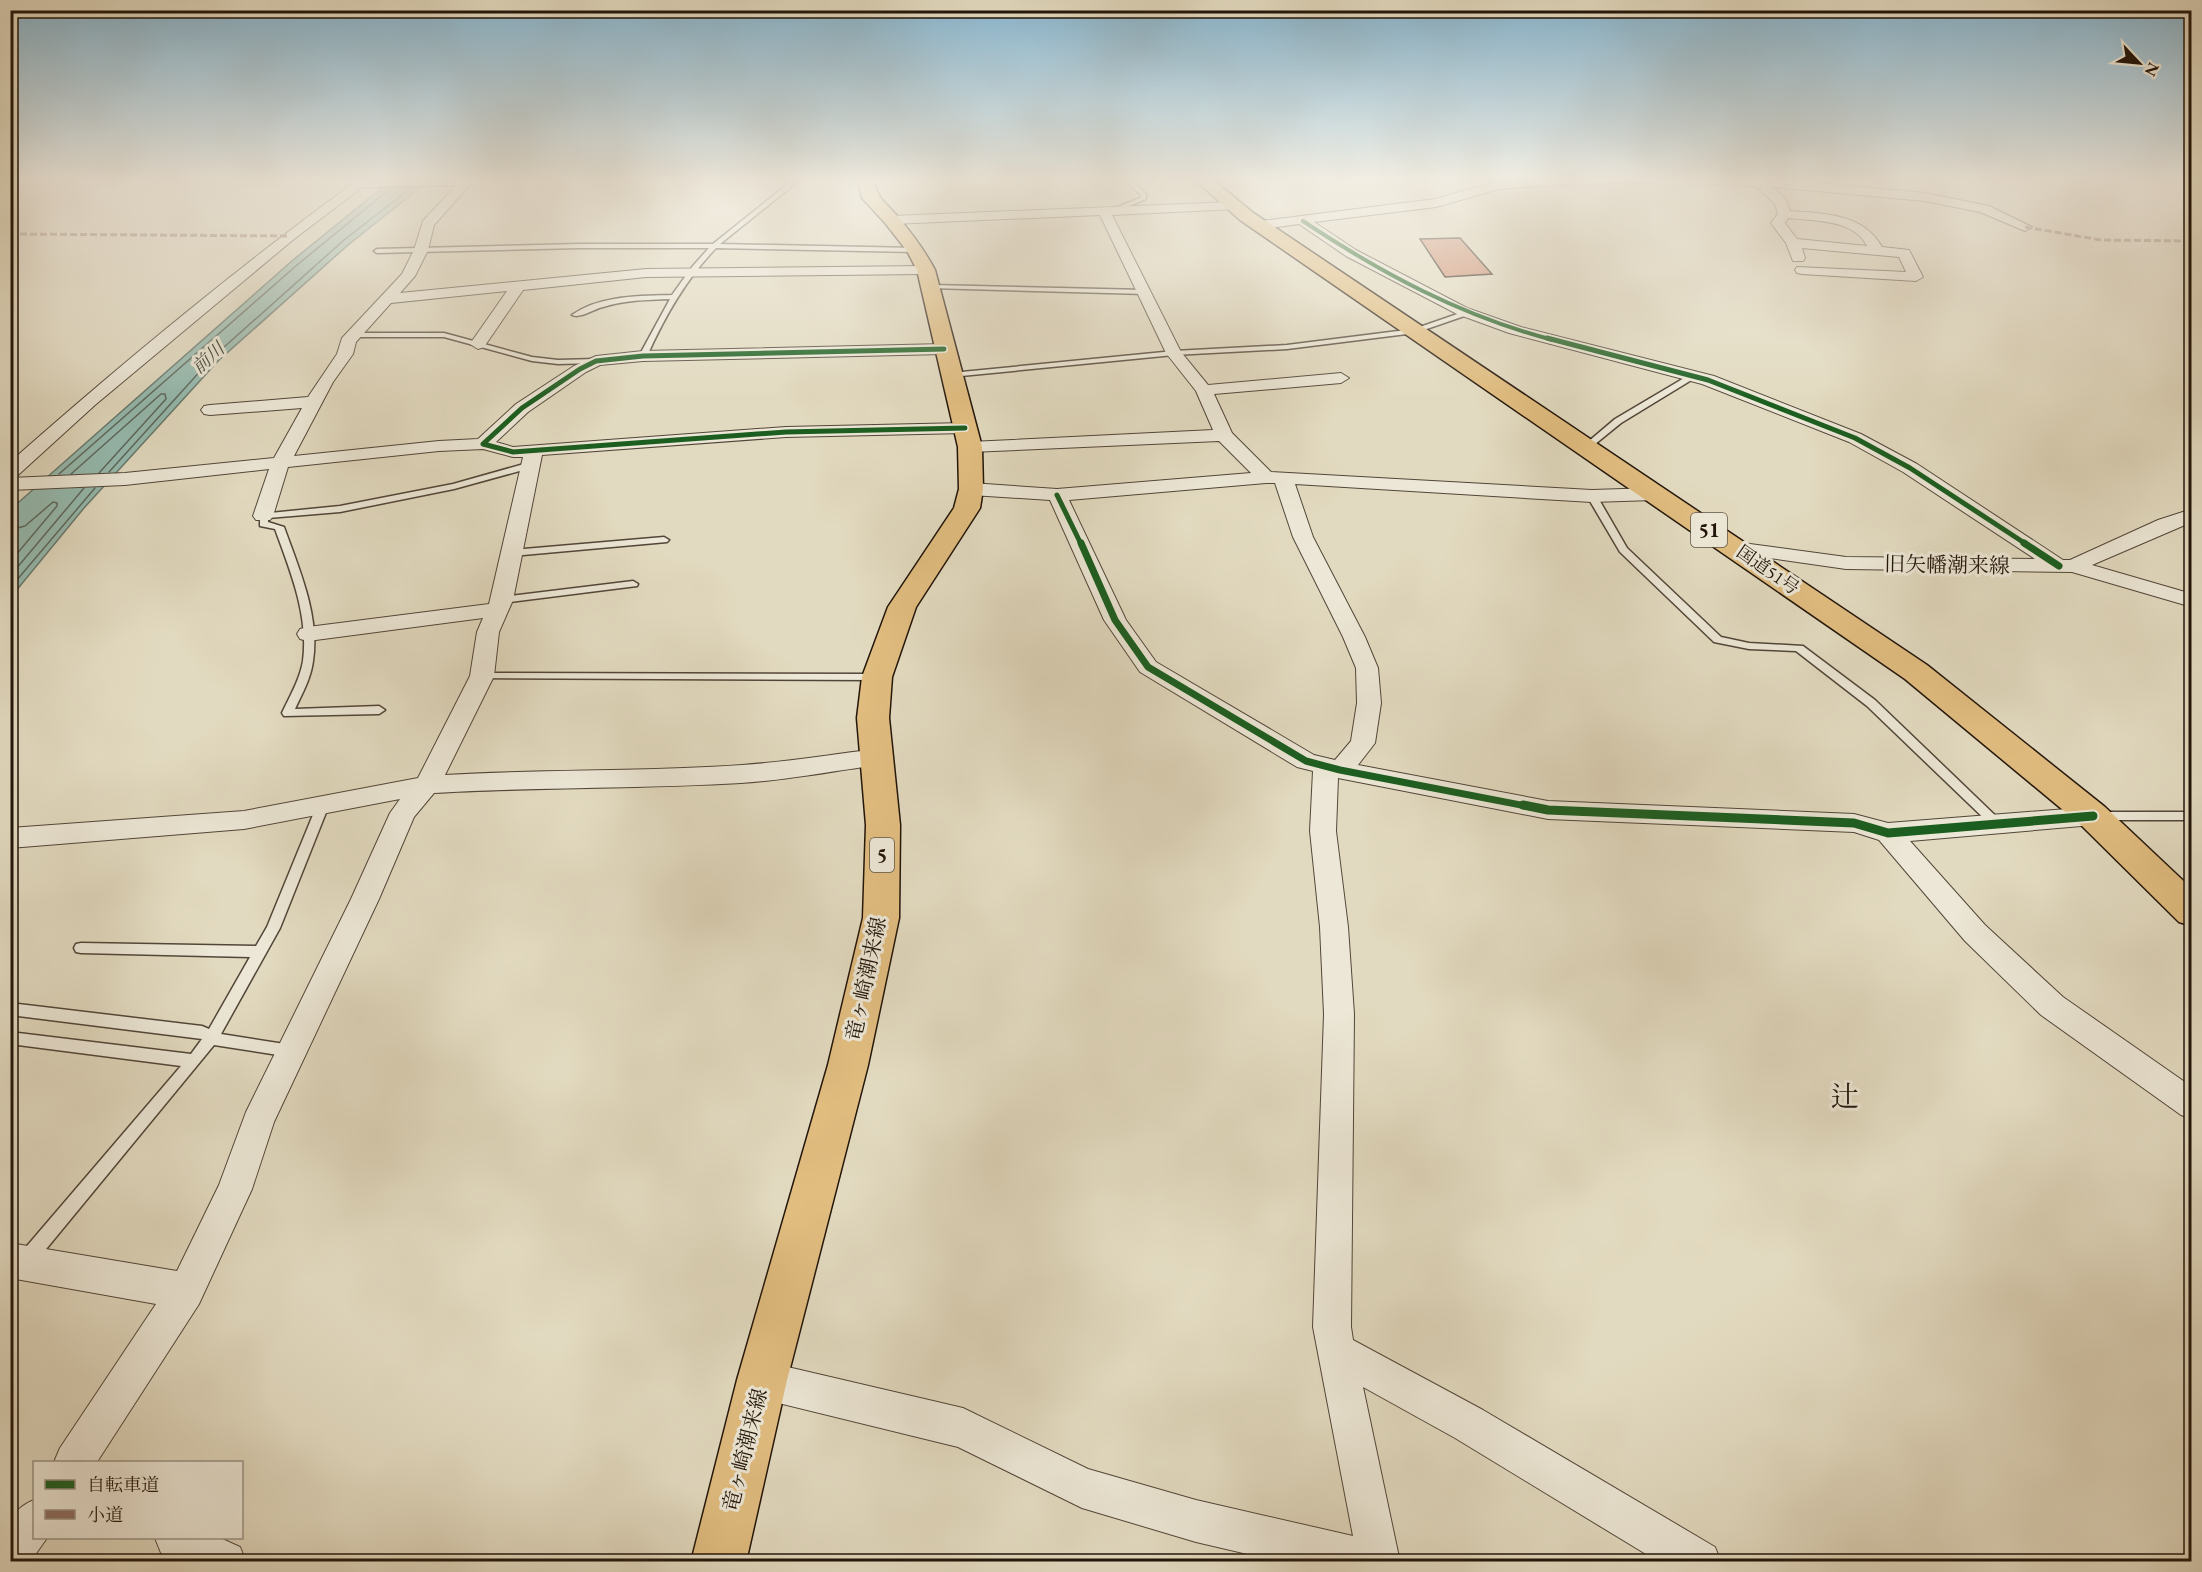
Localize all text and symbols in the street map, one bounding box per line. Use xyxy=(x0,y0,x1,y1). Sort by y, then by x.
north arrow xyxy=(2109,33,2169,93)
text: N xyxy=(2140,59,2164,80)
water label: 前川 xyxy=(187,336,230,378)
road number: 51 xyxy=(1691,513,1727,547)
street label: 国道51号 xyxy=(1732,540,1804,599)
street label: 旧矢幡潮来線 xyxy=(1884,550,2010,579)
road number: 5 xyxy=(870,838,894,872)
street label: 竜ヶ崎潮来線 xyxy=(839,914,892,1043)
district label: 辻 xyxy=(1831,1078,1859,1114)
street label: 竜ヶ崎潮来線 xyxy=(716,1385,773,1514)
legend xyxy=(33,1461,243,1539)
text: 自転車道 xyxy=(87,1473,159,1496)
text: 小道 xyxy=(87,1503,123,1526)

